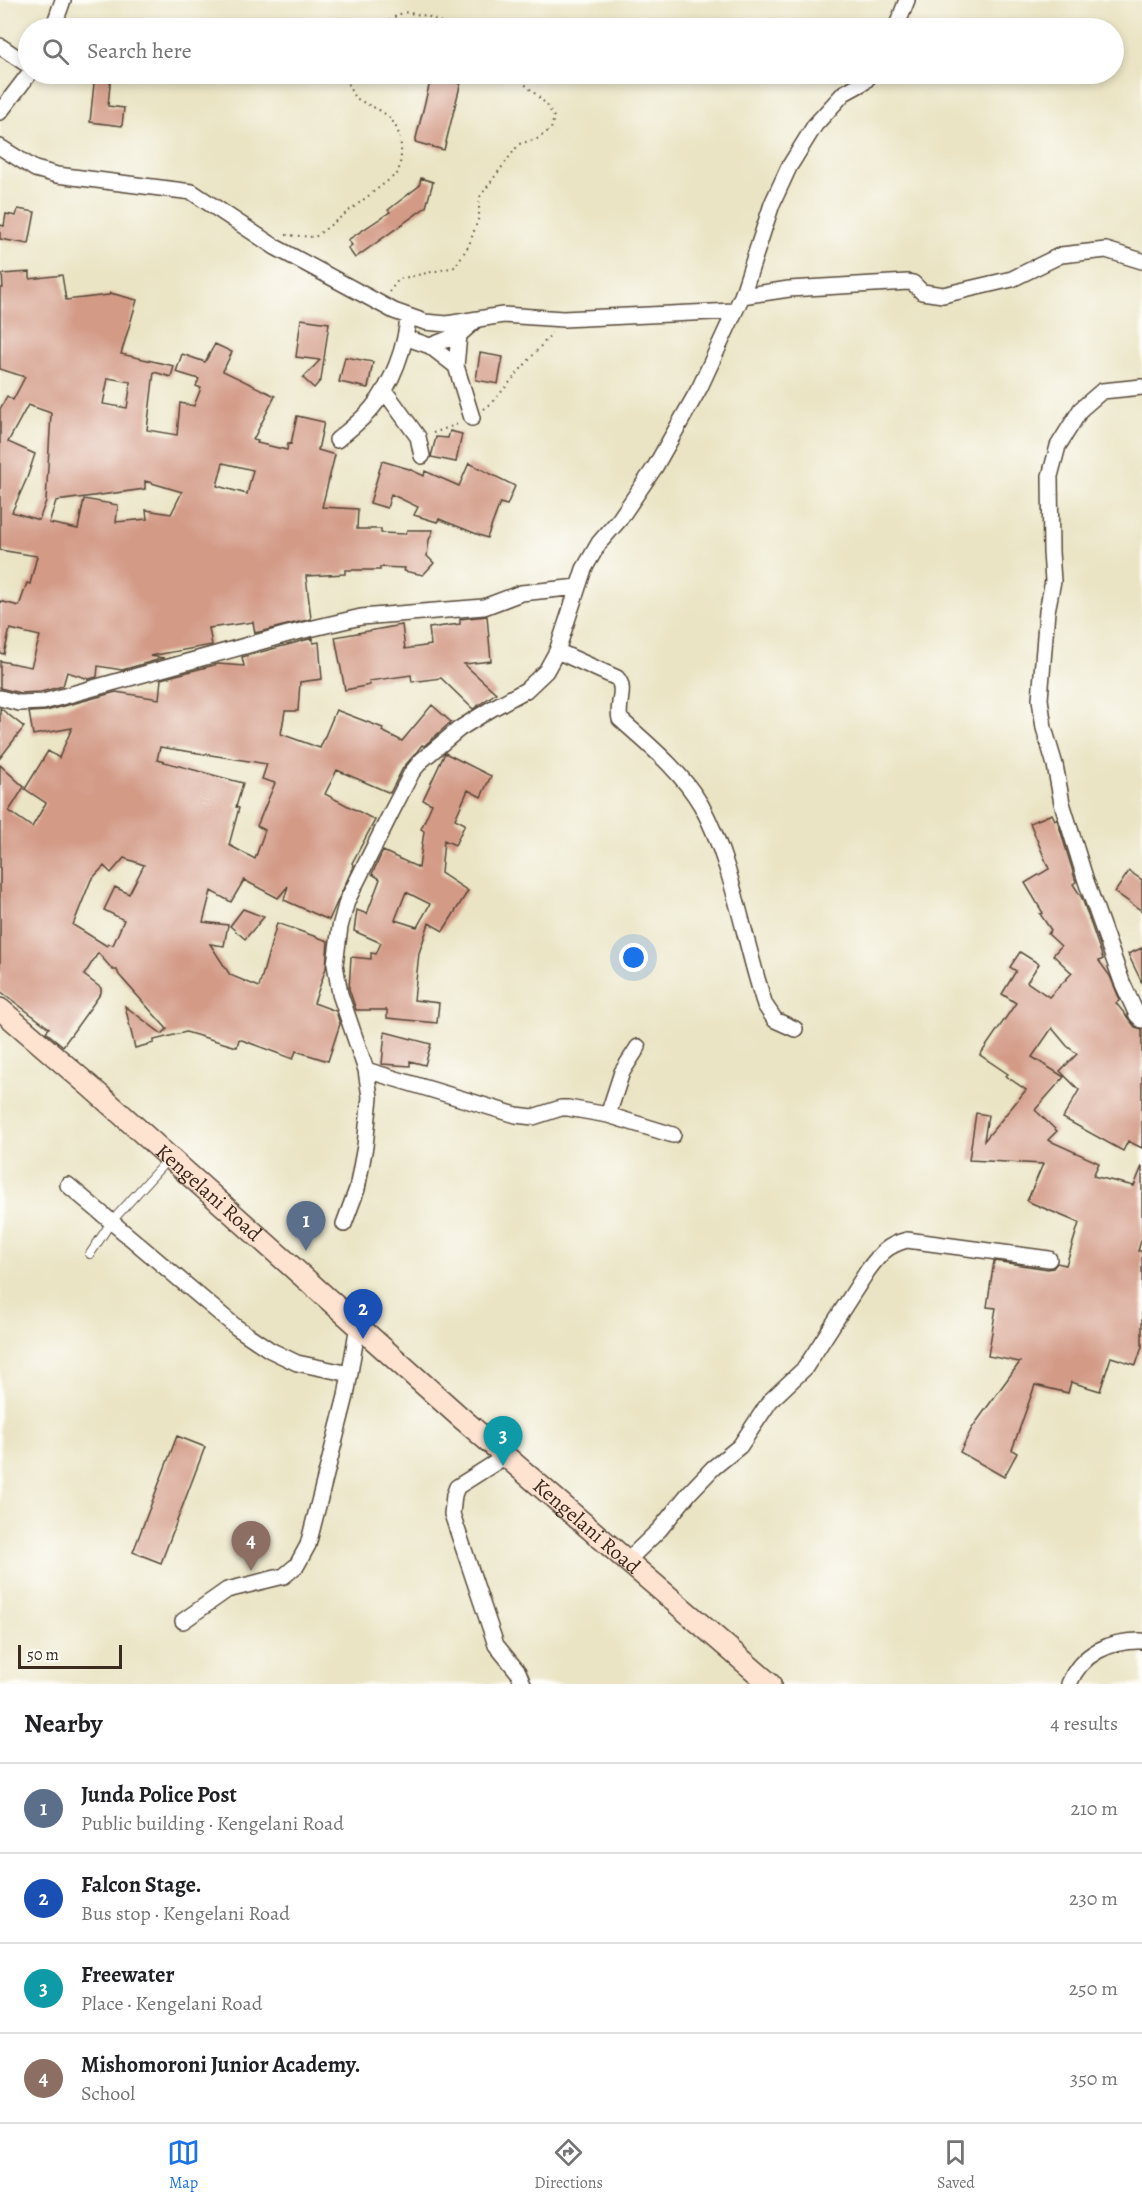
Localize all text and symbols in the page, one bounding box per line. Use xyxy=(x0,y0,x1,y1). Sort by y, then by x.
search box xyxy=(18,18,1124,84)
icon: search xyxy=(39,35,72,68)
text: Search here xyxy=(87,36,192,66)
your location xyxy=(619,943,648,972)
street label: Kengelani Road xyxy=(150,1137,269,1248)
pin: 1 xyxy=(286,1202,326,1251)
pin: 2 xyxy=(344,1290,382,1339)
pin: 3 xyxy=(484,1416,522,1466)
street label: Kengelani Road xyxy=(527,1472,647,1581)
pin: 4 xyxy=(232,1522,270,1571)
scale bar xyxy=(18,1642,122,1670)
text: 50 m xyxy=(27,1644,59,1666)
text: Nearby xyxy=(24,1706,103,1741)
text: 4 results xyxy=(1050,1710,1118,1737)
text: Junda Police Post xyxy=(81,1780,237,1810)
text: 1 xyxy=(40,1795,47,1822)
text: 210 m xyxy=(1070,1795,1118,1822)
text: Public building · Kengelani Road xyxy=(81,1810,344,1837)
text: Falcon Stage. xyxy=(81,1870,202,1900)
text: 2 xyxy=(39,1885,48,1912)
text: 230 m xyxy=(1069,1885,1118,1912)
text: Bus stop · Kengelani Road xyxy=(81,1900,290,1927)
text: Freewater xyxy=(81,1960,174,1990)
text: 3 xyxy=(39,1975,48,2002)
text: 250 m xyxy=(1069,1975,1118,2002)
text: Place · Kengelani Road xyxy=(81,1990,263,2017)
text: Mishomoroni Junior Academy. xyxy=(81,2050,361,2080)
text: 4 xyxy=(39,2065,48,2092)
text: 350 m xyxy=(1070,2065,1118,2092)
text: School xyxy=(81,2080,135,2107)
tab: Map xyxy=(167,2136,200,2194)
tab: Directions xyxy=(534,2136,603,2194)
tab: Saved xyxy=(937,2136,975,2194)

